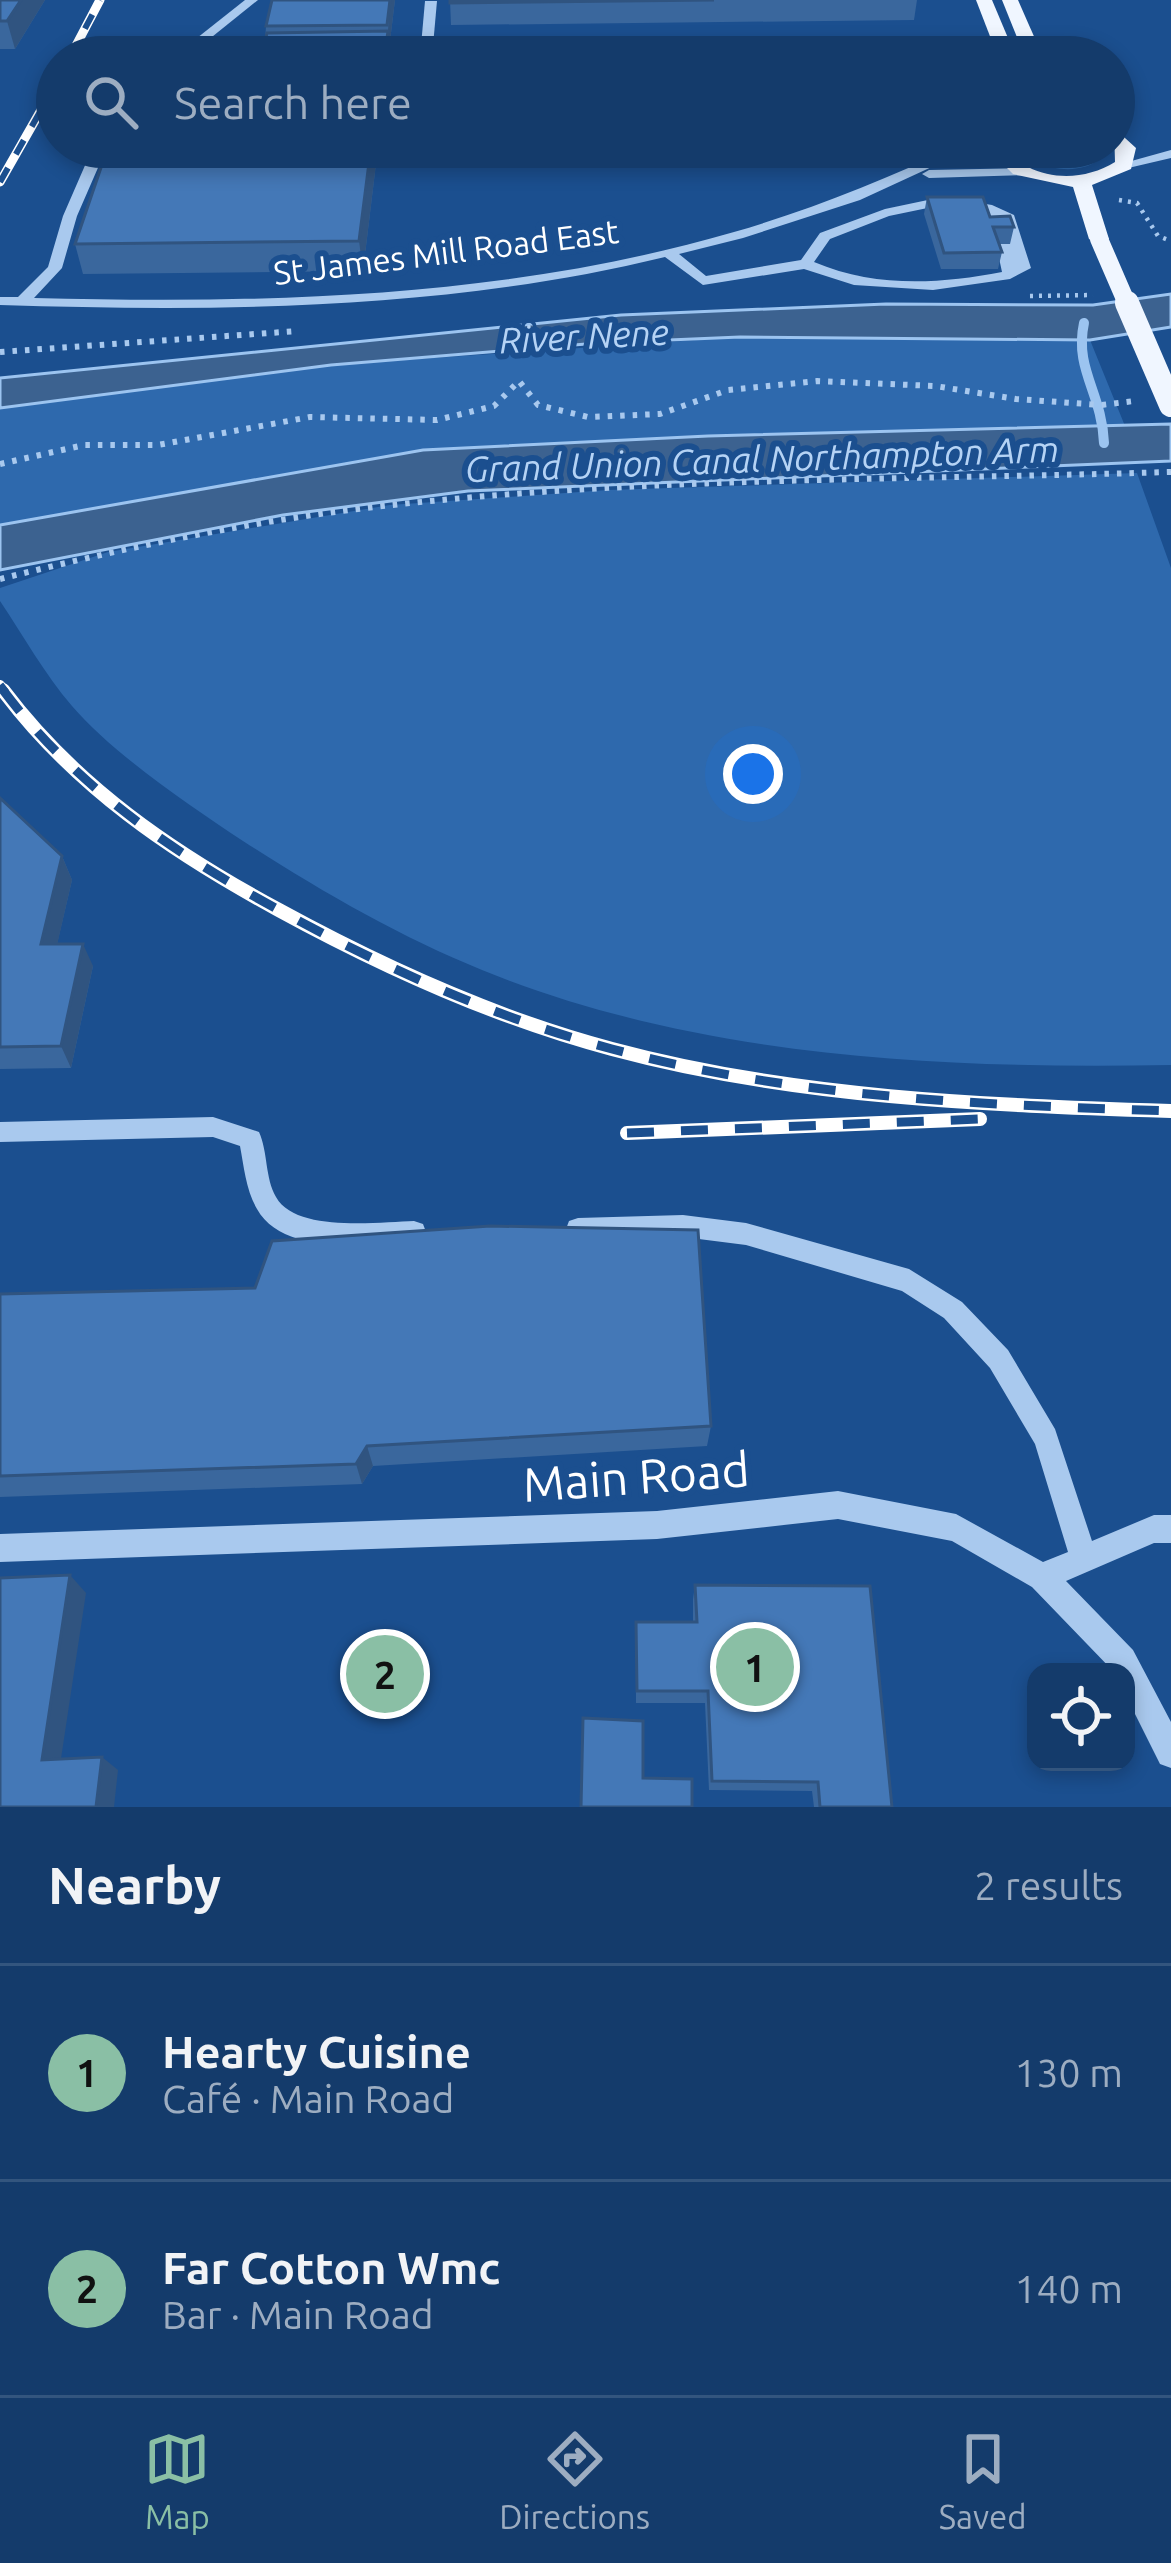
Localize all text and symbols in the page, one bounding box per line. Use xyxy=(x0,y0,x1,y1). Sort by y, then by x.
search box xyxy=(36,36,1135,168)
icon: search xyxy=(78,69,144,135)
text: Search here xyxy=(174,77,412,128)
street label: St James Mill Road East xyxy=(271,212,621,291)
water label: River Nene xyxy=(498,311,670,360)
water label: Grand Union Canal Northampton Arm xyxy=(464,428,1060,489)
your location xyxy=(723,744,783,804)
street label: Main Road xyxy=(521,1441,751,1511)
pin: 1 xyxy=(716,1622,794,1712)
pin: 2 xyxy=(346,1629,424,1719)
map controls xyxy=(1027,1663,1135,1771)
button: locate xyxy=(1027,1663,1135,1771)
text: Nearby xyxy=(48,1856,221,1914)
text: 2 results xyxy=(974,1864,1123,1907)
text: Hearty Cuisine xyxy=(162,2026,471,2077)
text: 1 xyxy=(76,2051,98,2094)
text: 130 m xyxy=(1014,2051,1123,2094)
text: Café · Main Road xyxy=(162,2077,454,2120)
text: Far Cotton Wmc xyxy=(162,2242,500,2293)
text: 2 xyxy=(76,2267,98,2310)
text: 140 m xyxy=(1014,2267,1123,2310)
text: Bar · Main Road xyxy=(162,2293,434,2336)
tab: Map xyxy=(144,2426,210,2535)
tab: Directions xyxy=(499,2426,650,2535)
tab: Saved xyxy=(939,2426,1027,2535)

